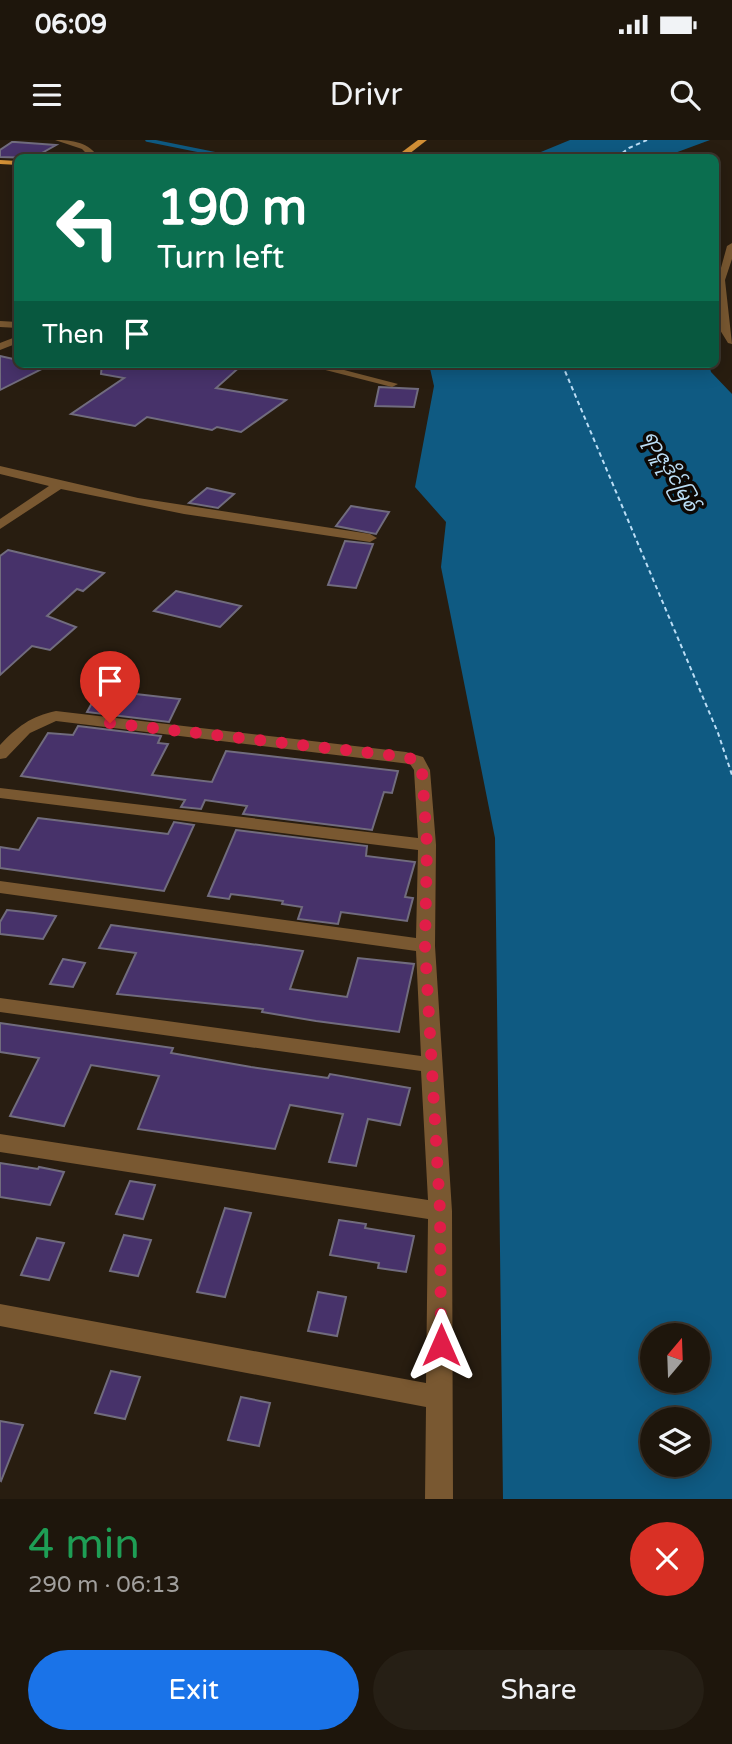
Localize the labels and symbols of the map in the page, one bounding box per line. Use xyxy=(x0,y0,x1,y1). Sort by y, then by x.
water label: ရာဇူဒိုင်မြစ် xyxy=(636,425,706,519)
pin xyxy=(80,651,140,723)
position arrow xyxy=(404,1308,478,1382)
north arrow xyxy=(640,1323,710,1393)

